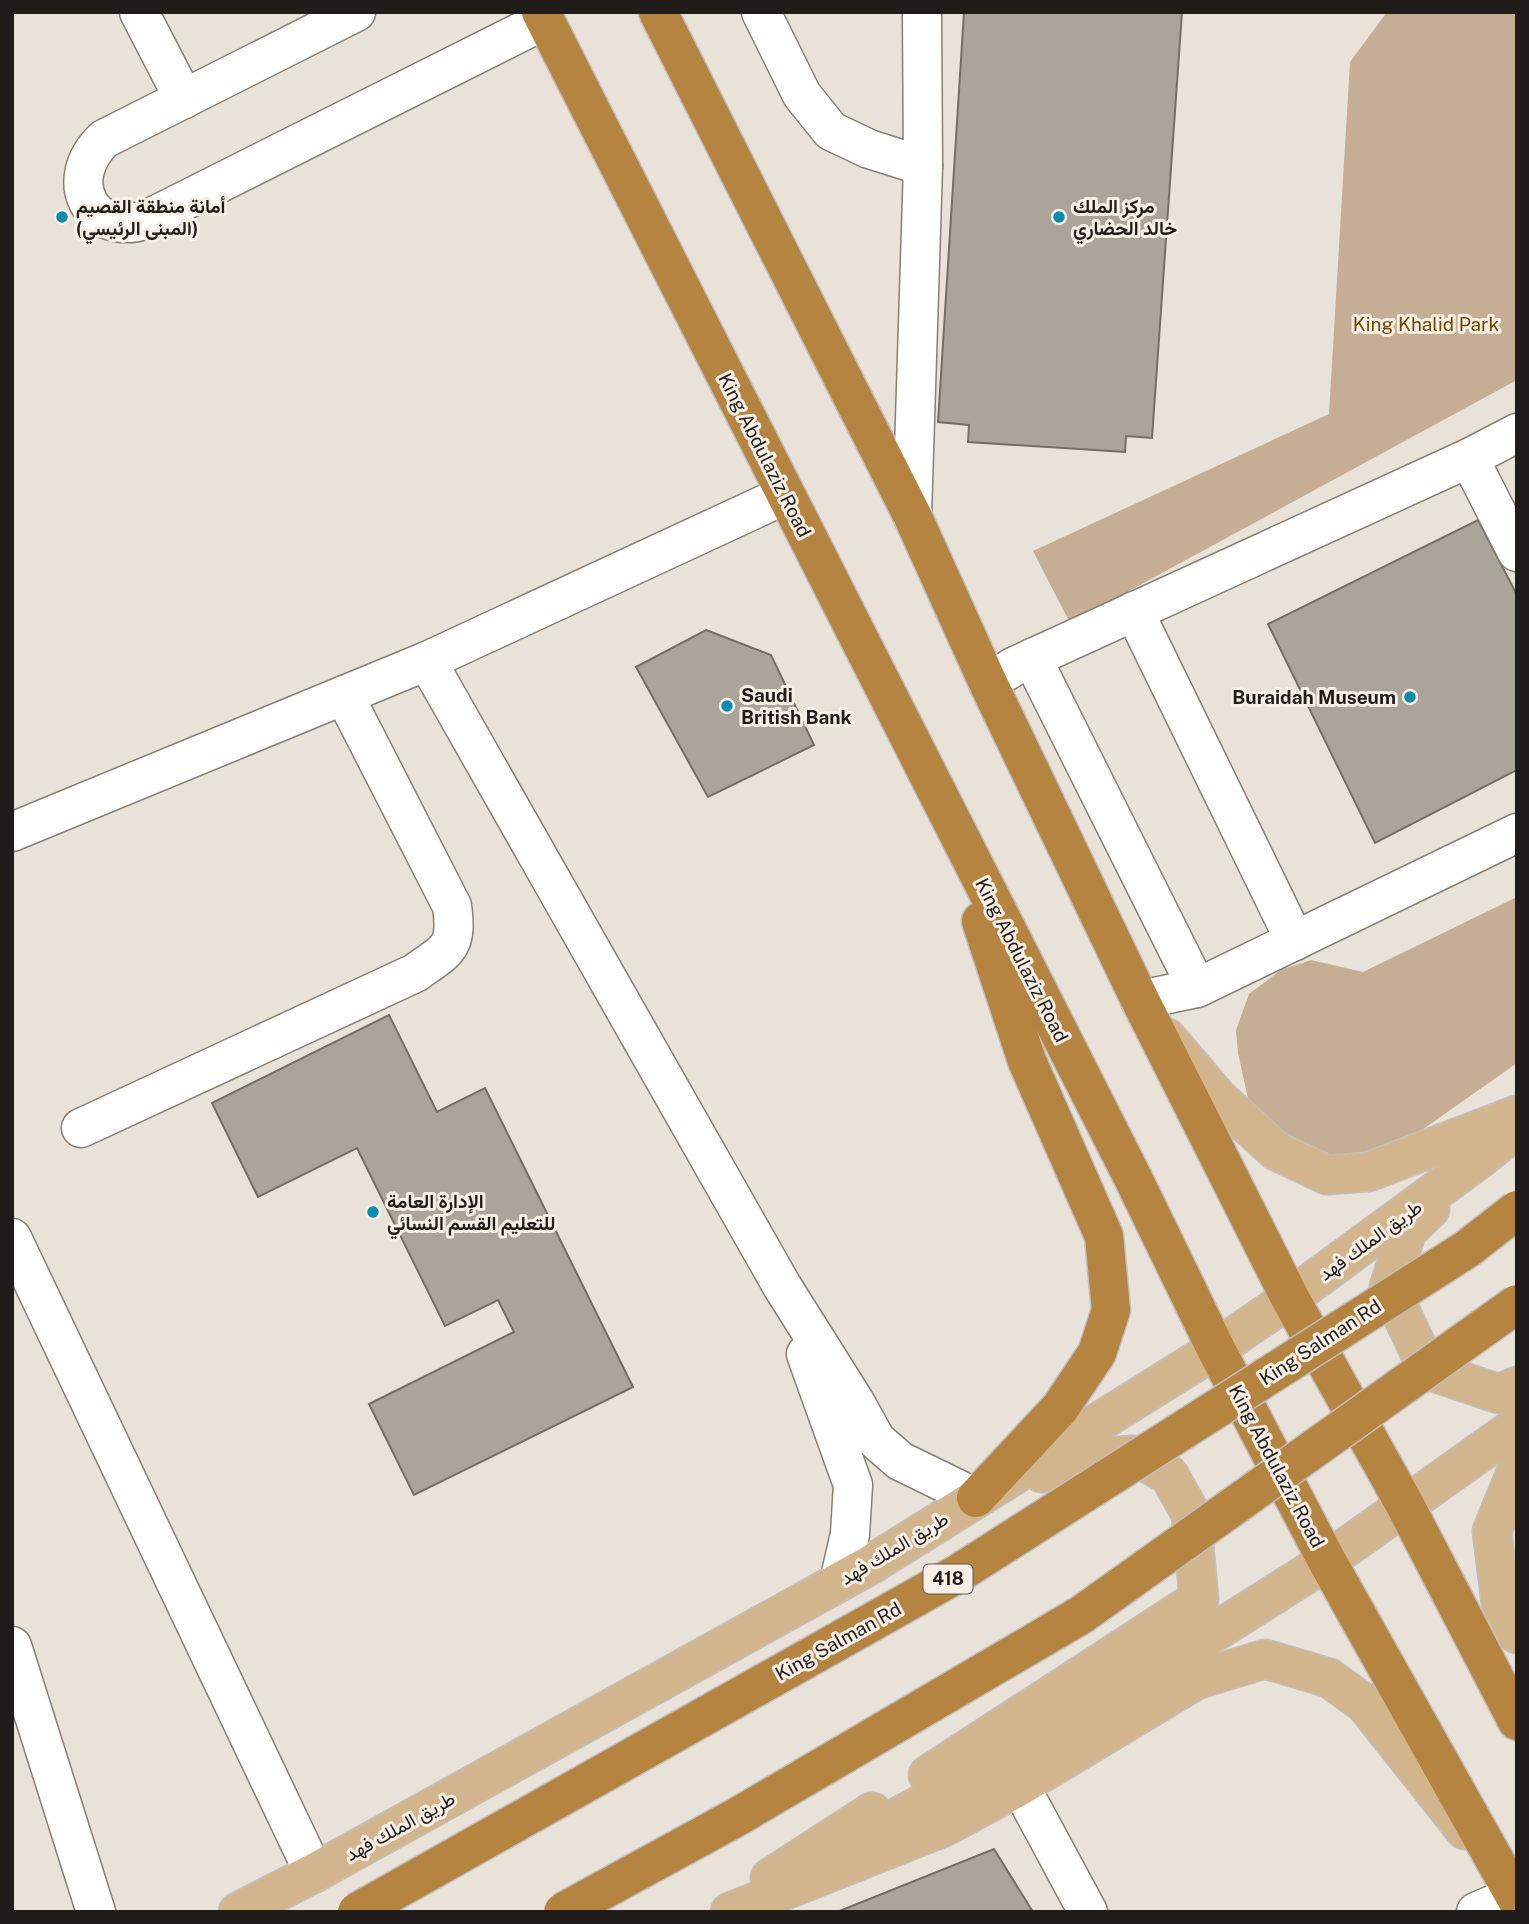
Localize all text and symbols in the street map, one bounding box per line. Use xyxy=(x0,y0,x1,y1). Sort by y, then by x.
place label: أمانة منطقة القصيم (المبنى الرئيسي) xyxy=(76,195,225,245)
place label: مركز الملك خالد الحضاري xyxy=(1073,195,1177,245)
marker: أمانة منطقة القصيم (المبنى الرئيسي) xyxy=(54,209,70,225)
marker: مركز الملك خالد الحضاري xyxy=(1051,209,1067,225)
park label: King Khalid Park xyxy=(1353,313,1500,335)
street label: King Abdulaziz Road xyxy=(714,369,816,541)
place label: Saudi British Bank xyxy=(741,684,852,728)
place label: Buraidah Museum xyxy=(1232,686,1396,708)
marker: Buraidah Museum xyxy=(1402,689,1418,705)
marker: Saudi British Bank xyxy=(719,698,735,714)
street label: King Abdulaziz Road xyxy=(971,874,1073,1046)
place label: الإدارة العامة للتعليم القسم النسائي xyxy=(387,1190,555,1240)
street label: طريق الملك فهد xyxy=(1314,1195,1426,1286)
marker: الإدارة العامة للتعليم القسم النسائي xyxy=(365,1204,381,1220)
street label: King Salman Rd xyxy=(1255,1295,1385,1389)
street label: King Abdulaziz Road xyxy=(1225,1381,1329,1551)
street label: طريق الملك فهد xyxy=(836,1507,952,1590)
road number: 418 xyxy=(923,1564,972,1594)
street label: King Salman Rd xyxy=(771,1597,905,1685)
street label: طريق الملك فهد xyxy=(341,1787,459,1866)

